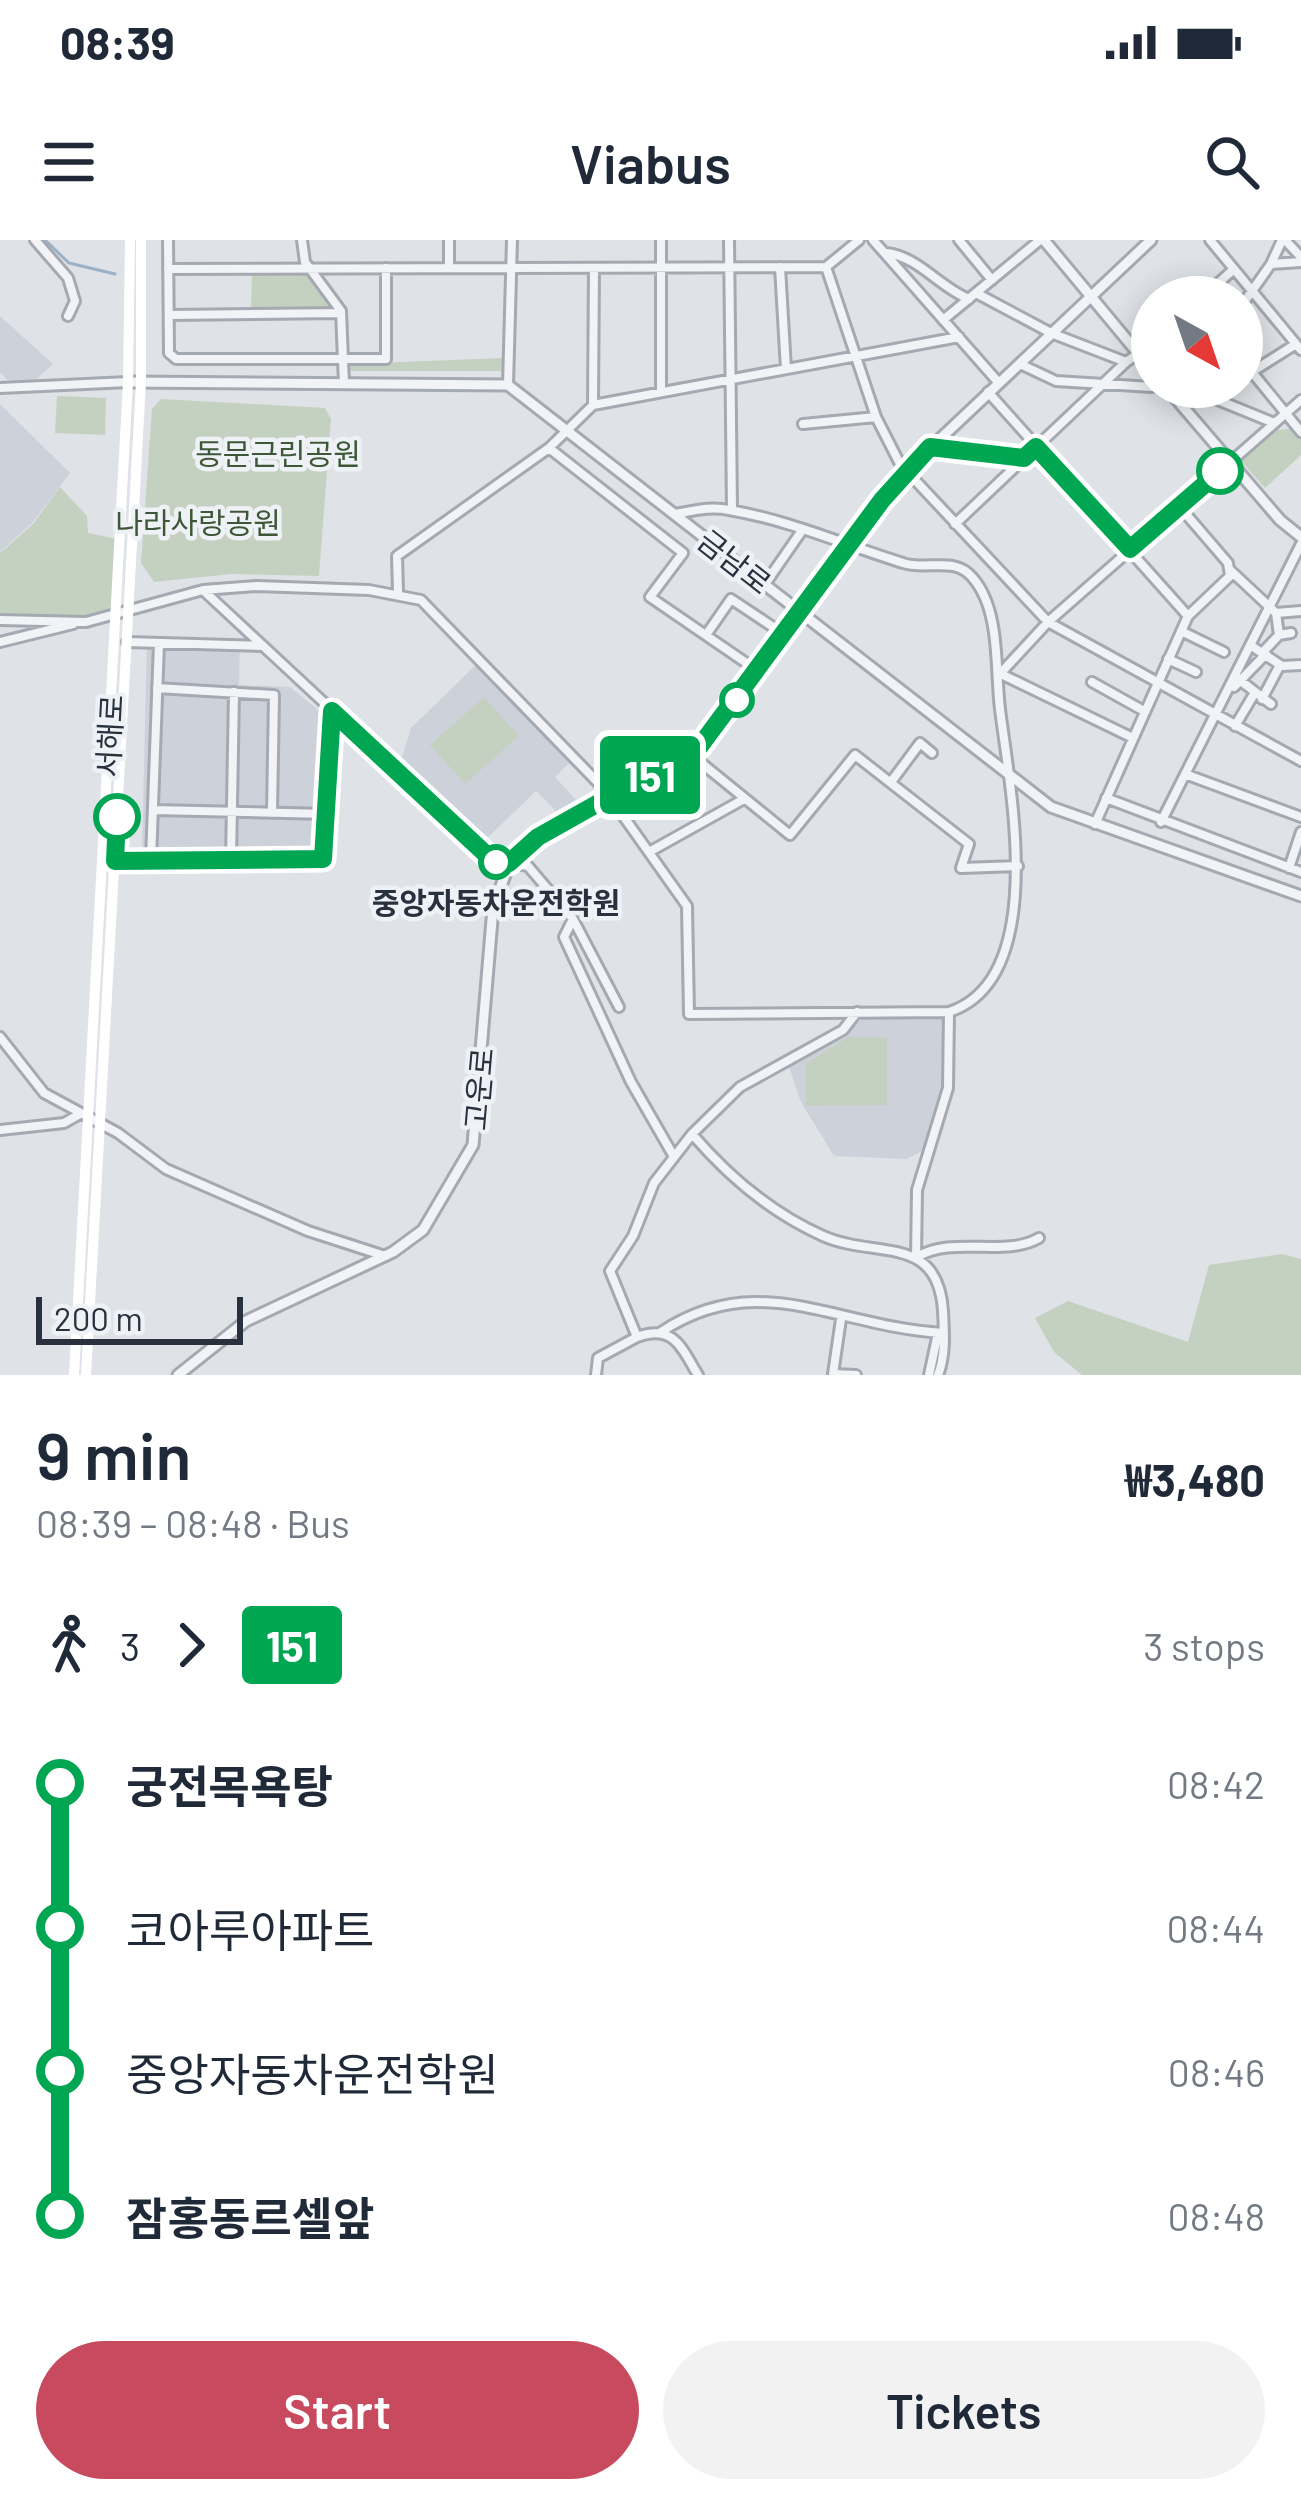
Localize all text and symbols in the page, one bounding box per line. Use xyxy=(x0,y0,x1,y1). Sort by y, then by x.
text: 08:39 xyxy=(60,15,175,69)
icon: menu xyxy=(36,129,102,195)
icon: search xyxy=(1199,129,1265,195)
text: Viabus xyxy=(570,130,731,195)
north arrow xyxy=(1131,276,1263,408)
map controls xyxy=(1131,276,1263,408)
park label: 동문근린공원 xyxy=(195,435,361,471)
unlabelled marker xyxy=(1198,449,1242,493)
park label: 나라사랑공원 xyxy=(115,504,281,540)
street label: 금남로 xyxy=(691,521,779,601)
unlabelled marker xyxy=(721,684,753,716)
street label: 서해로 xyxy=(89,694,129,778)
line badge: 151 xyxy=(581,736,719,814)
text: 151 xyxy=(624,750,676,800)
unlabelled marker xyxy=(95,795,139,839)
marker: 중앙자동차운전학원 xyxy=(480,846,512,878)
place label: 중앙자동차운전학원 xyxy=(372,884,620,920)
street label: 고운로 xyxy=(456,1046,500,1132)
scale bar xyxy=(36,1291,243,1344)
text: 200 m xyxy=(54,1298,143,1338)
text: 9 min xyxy=(36,1414,191,1493)
text: ₩3,480 xyxy=(1125,1452,1265,1506)
text: 08:39 – 08:48 · Bus xyxy=(36,1499,350,1546)
icon: walk xyxy=(36,1612,102,1678)
icon: forward xyxy=(158,1612,224,1678)
text: 151 xyxy=(266,1620,318,1670)
text: 3 xyxy=(120,1622,140,1669)
text: 3 stops xyxy=(1143,1622,1265,1669)
text: 궁전목욕탕 xyxy=(126,1758,333,1812)
text: 08:42 xyxy=(1167,1760,1265,1807)
text: 코아루아파트 xyxy=(126,1902,374,1956)
text: 08:44 xyxy=(1166,1904,1265,1951)
text: 중앙자동차운전학원 xyxy=(126,2046,499,2100)
text: 08:46 xyxy=(1168,2048,1265,2095)
text: 잠홍동르셀앞 xyxy=(126,2190,374,2244)
text: 08:48 xyxy=(1168,2192,1265,2239)
button: Start xyxy=(36,2341,639,2479)
button: Tickets xyxy=(663,2341,1265,2479)

